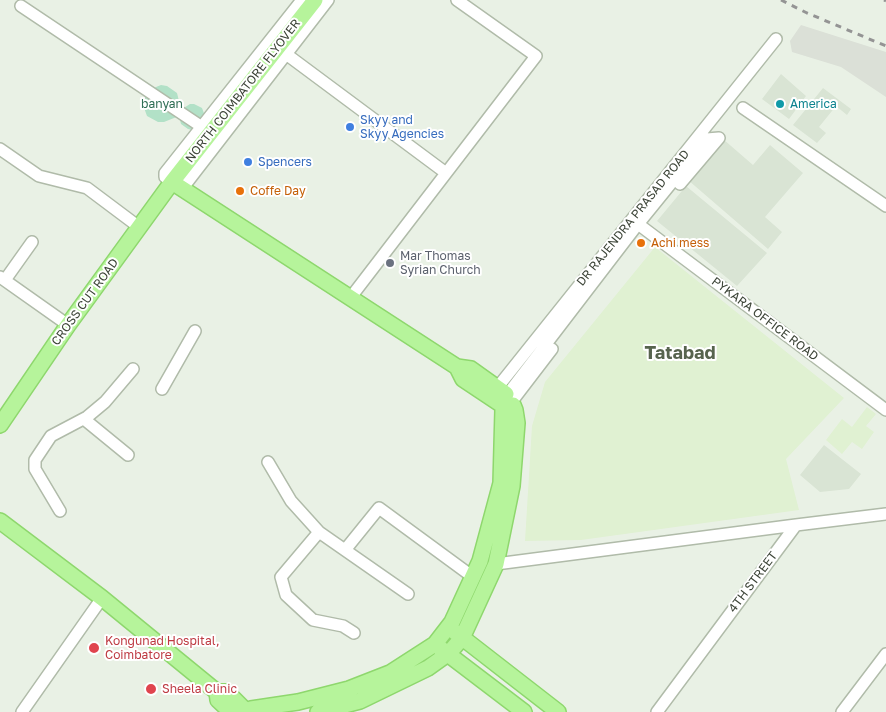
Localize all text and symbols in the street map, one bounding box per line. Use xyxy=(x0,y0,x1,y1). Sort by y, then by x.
street label: NORTH COIMBATORE FLYOVER xyxy=(182,16,304,166)
park label: banyan xyxy=(141,97,183,111)
place label: America xyxy=(790,97,837,111)
marker: America xyxy=(774,98,786,110)
place label: Skyy and Skyy Agencies xyxy=(360,113,444,141)
marker: Skyy and Skyy Agencies xyxy=(344,121,356,133)
street label: DR RAJENDRA PRASAD ROAD xyxy=(574,147,692,289)
place label: Spencers xyxy=(258,155,312,169)
marker: Spencers xyxy=(242,156,254,168)
place label: Coffe Day xyxy=(250,184,306,198)
marker: Coffe Day xyxy=(234,185,246,197)
place label: Achi mess xyxy=(651,236,709,250)
marker: Achi mess xyxy=(635,237,647,249)
place label: Mar Thomas Syrian Church xyxy=(400,249,481,277)
street label: CROSS CUT ROAD xyxy=(49,256,121,348)
marker: Mar Thomas Syrian Church xyxy=(384,257,396,269)
street label: PYKARA OFFICE ROAD xyxy=(709,274,821,364)
district label: Tatabad xyxy=(645,342,715,364)
street label: 4TH STREET xyxy=(726,549,780,615)
place label: Kongunad Hospital, Coimbatore xyxy=(105,634,220,662)
marker: Kongunad Hospital, Coimbatore xyxy=(87,641,101,655)
marker: Sheela Clinic xyxy=(144,682,158,696)
place label: Sheela Clinic xyxy=(162,682,237,696)

